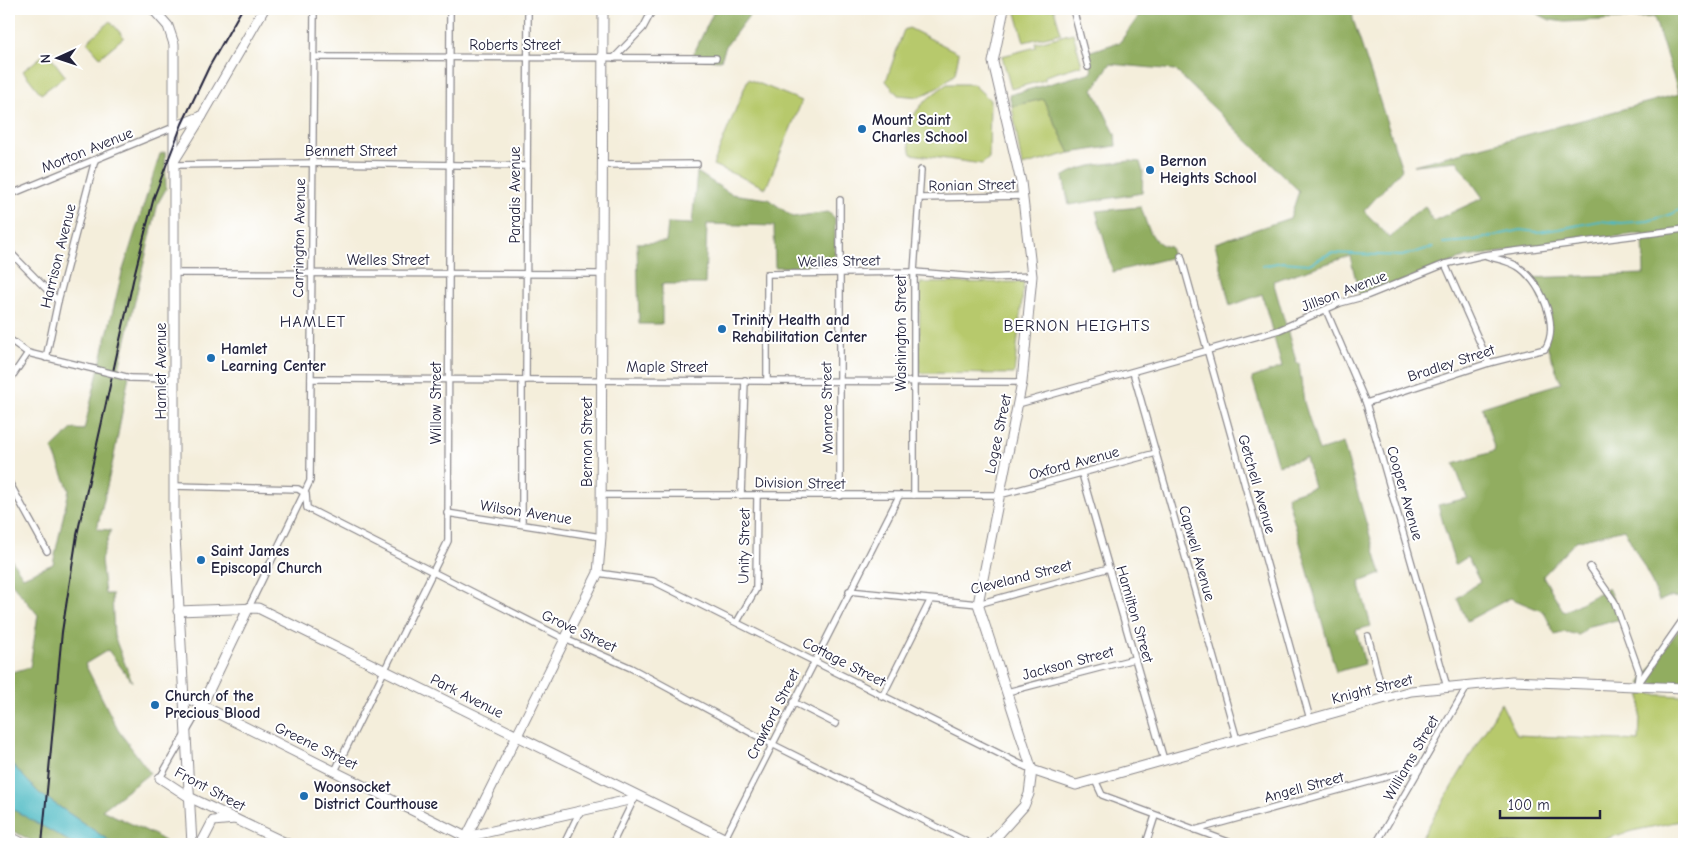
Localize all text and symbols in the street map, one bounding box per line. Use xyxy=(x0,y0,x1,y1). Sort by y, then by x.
north arrow xyxy=(32,32,82,82)
street label: Roberts Street xyxy=(469,36,561,54)
text: N xyxy=(37,54,54,64)
place label: Mount Saint Charles School xyxy=(872,111,967,146)
street label: Morton Avenue xyxy=(39,123,136,177)
marker: Mount Saint Charles School xyxy=(856,123,868,135)
street label: Bennett Street xyxy=(305,142,398,160)
street label: Paradis Avenue xyxy=(506,146,524,244)
place label: Bernon Heights School xyxy=(1160,152,1257,187)
marker: Bernon Heights School xyxy=(1144,164,1156,176)
street label: Ronian Street xyxy=(928,175,1016,195)
street label: Carrington Avenue xyxy=(289,178,309,298)
street label: Harrison Avenue xyxy=(36,201,80,310)
street label: Welles Street xyxy=(347,251,430,269)
street label: Welles Street xyxy=(798,251,881,271)
street label: Jillson Avenue xyxy=(1299,266,1390,316)
street label: Washington Street xyxy=(892,274,910,391)
place label: Trinity Health and Rehabilitation Center xyxy=(732,311,867,346)
district label: HAMLET xyxy=(280,313,346,331)
district label: BERNON HEIGHTS xyxy=(1003,317,1151,335)
street label: Hamlet Avenue xyxy=(152,322,170,419)
marker: Trinity Health and Rehabilitation Center xyxy=(716,323,728,335)
place label: Hamlet Learning Center xyxy=(221,340,326,375)
street label: Bradley Street xyxy=(1405,340,1498,386)
marker: Hamlet Learning Center xyxy=(205,352,217,364)
street label: Maple Street xyxy=(626,358,709,376)
street label: Willow Street xyxy=(427,361,445,444)
street label: Monroe Street xyxy=(817,361,837,454)
street label: Logee Street xyxy=(981,392,1015,475)
street label: Bernon Street xyxy=(578,396,596,487)
street label: Getchell Avenue xyxy=(1234,432,1280,536)
street label: Oxford Avenue xyxy=(1027,442,1122,484)
street label: Cooper Avenue xyxy=(1383,444,1427,543)
street label: Division Street xyxy=(754,473,846,493)
street label: Wilson Avenue xyxy=(479,496,574,528)
street label: Capwell Avenue xyxy=(1175,503,1219,603)
street label: Unity Street xyxy=(734,507,754,584)
place label: Saint James Episcopal Church xyxy=(211,542,322,577)
marker: Saint James Episcopal Church xyxy=(195,554,207,566)
street label: Cleveland Street xyxy=(969,556,1074,598)
street label: Hamilton Street xyxy=(1113,563,1158,665)
street label: Grove Street xyxy=(539,606,620,656)
street label: Cottage Street xyxy=(799,633,889,691)
street label: Jackson Street xyxy=(1020,642,1116,684)
street label: Crawford Street xyxy=(742,665,804,762)
street label: Park Avenue xyxy=(428,670,507,722)
street label: Knight Street xyxy=(1330,670,1415,708)
place label: Church of the Precious Blood xyxy=(165,687,260,722)
marker: Church of the Precious Blood xyxy=(149,699,161,711)
street label: Williams Street xyxy=(1379,712,1443,804)
street label: Greene Street xyxy=(272,718,361,774)
street label: Front Street xyxy=(172,763,249,815)
street label: Angell Street xyxy=(1262,768,1346,806)
place label: Woonsocket District Courthouse xyxy=(314,778,438,813)
scale bar xyxy=(1500,788,1600,820)
marker: Woonsocket District Courthouse xyxy=(298,790,310,802)
text: 100 m xyxy=(1508,796,1550,814)

